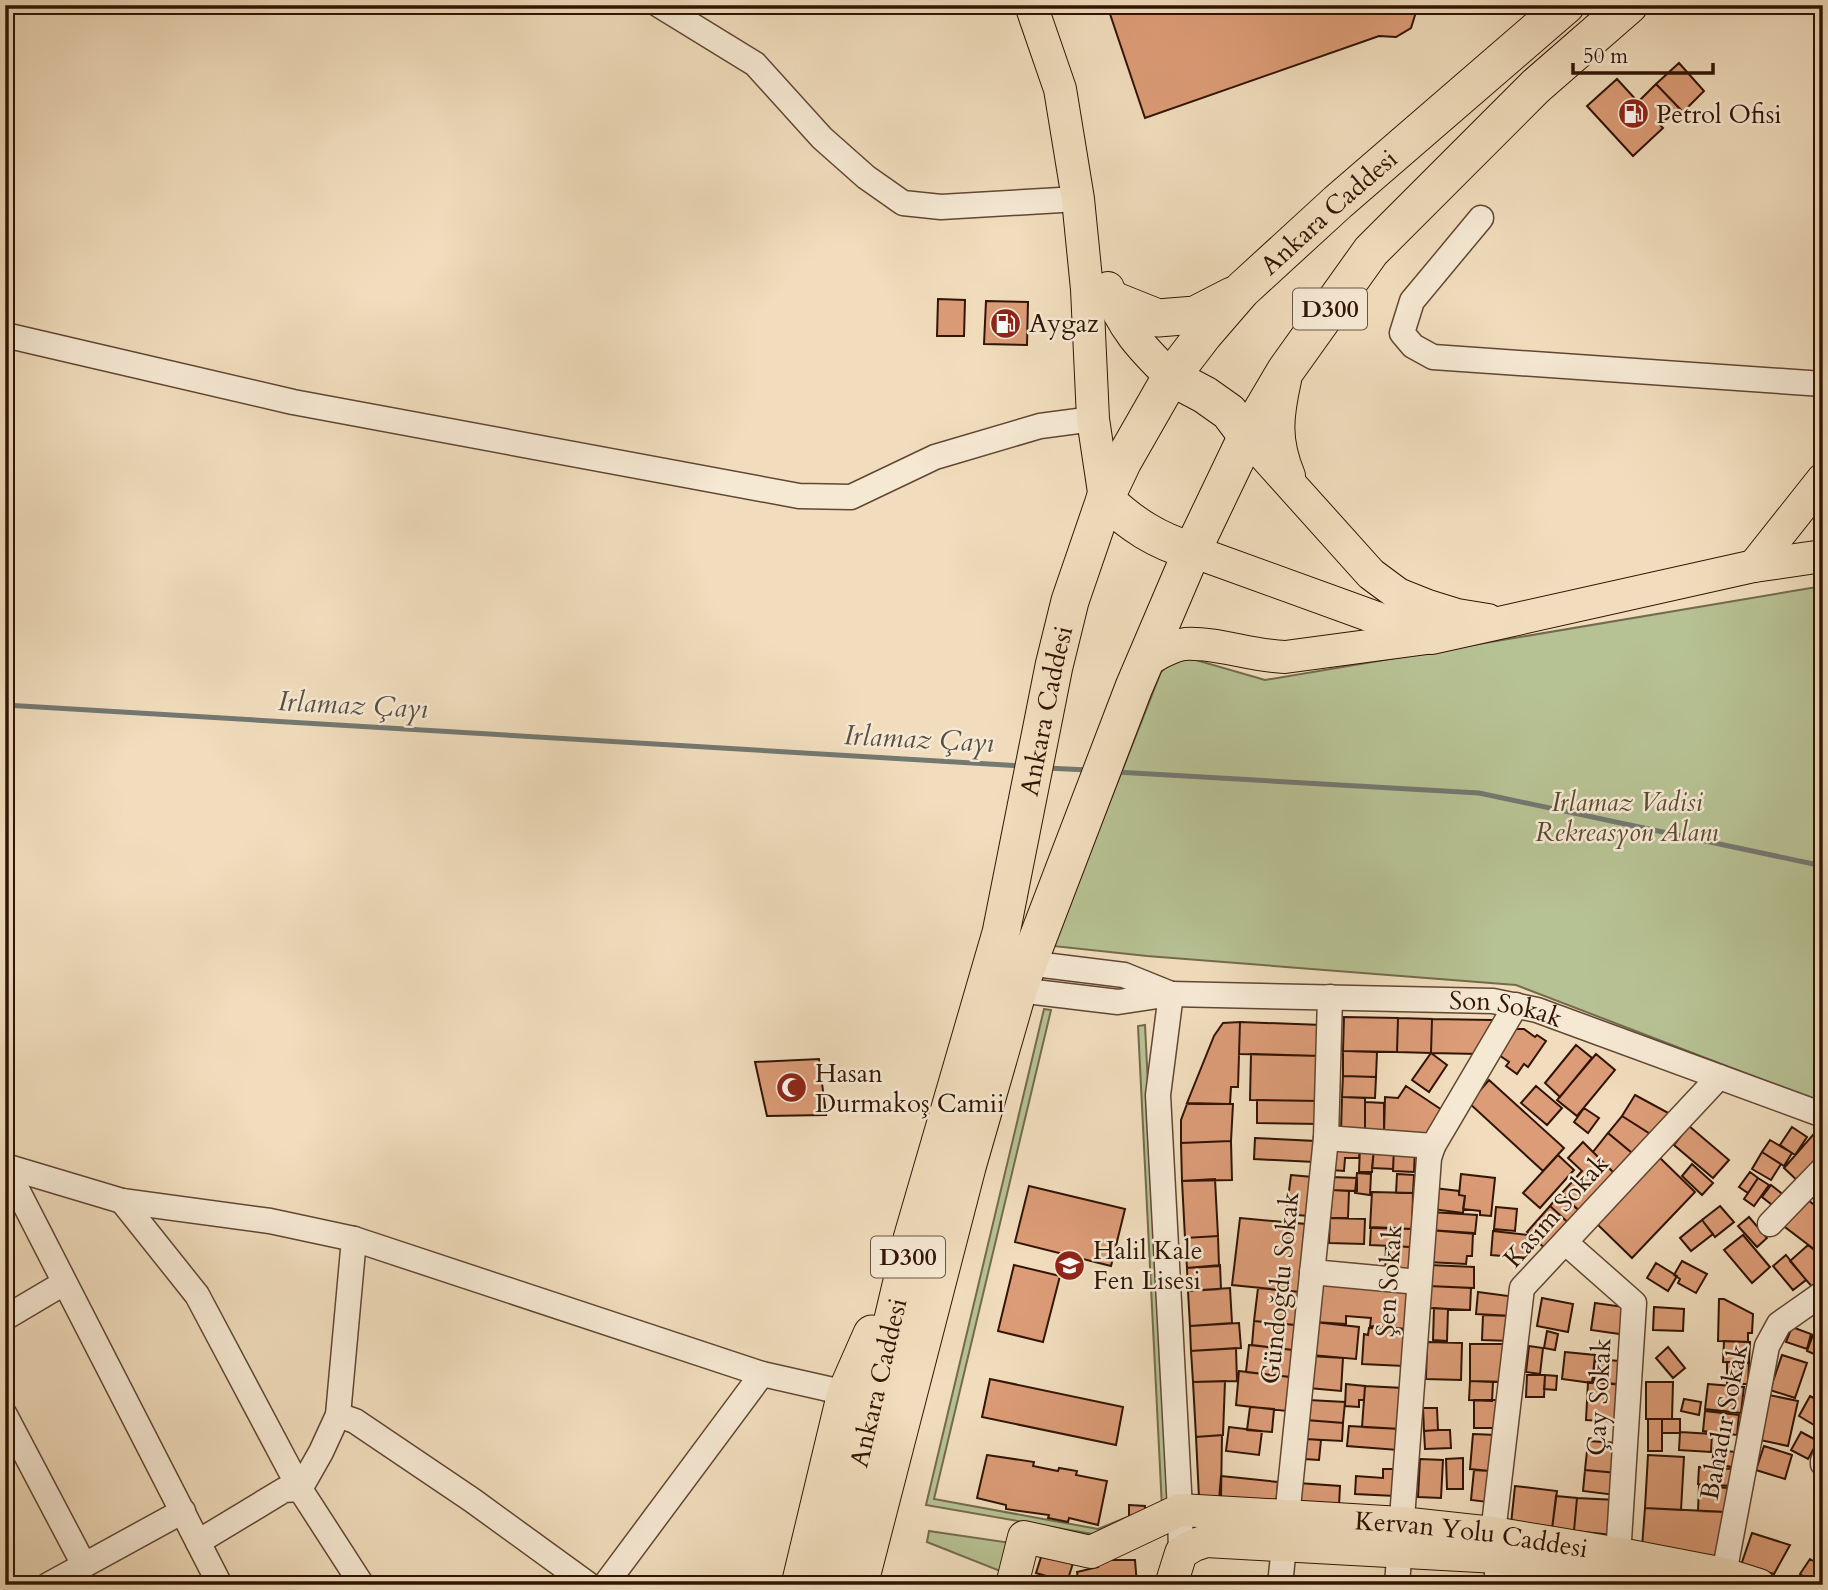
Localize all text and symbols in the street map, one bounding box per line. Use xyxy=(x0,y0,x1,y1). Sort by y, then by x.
scale bar xyxy=(1573,32,1713,76)
text: 50 m xyxy=(1583,42,1628,71)
fuel station icon: Petrol Ofisi xyxy=(1616,97,1650,131)
place label: Petrol Ofisi xyxy=(1656,97,1782,132)
street label: Ankara Caddesi xyxy=(1252,141,1405,282)
road number: D300 xyxy=(1293,288,1367,330)
fuel station icon: Aygaz xyxy=(989,306,1023,340)
place label: Aygaz xyxy=(1029,306,1099,341)
street label: Ankara Caddesi xyxy=(1011,622,1081,799)
water label: Irlamaz Çayı xyxy=(277,682,429,728)
water label: Irlamaz Çayı xyxy=(843,716,995,762)
park label: Irlamaz Vadisi Rekreasyon Alanı xyxy=(1535,785,1719,850)
street label: Son Sokak xyxy=(1449,983,1568,1035)
place label: Hasan Durmakoş Camii xyxy=(815,1056,1004,1121)
mosque icon: Hasan Durmakoş Camii xyxy=(775,1071,809,1105)
street label: Kasım Sokak xyxy=(1496,1147,1616,1275)
street label: Gündoğdu Sokak xyxy=(1252,1190,1308,1386)
street label: Şen Sokak xyxy=(1368,1223,1410,1338)
place label: Halil Kale Fen Lisesi xyxy=(1093,1233,1203,1298)
road number: D300 xyxy=(871,1237,945,1278)
school or university icon: Halil Kale Fen Lisesi xyxy=(1053,1248,1087,1282)
street label: Ankara Caddesi xyxy=(841,1294,915,1471)
street label: Çay Sokak xyxy=(1578,1337,1620,1457)
street label: Bahadır Sokak xyxy=(1692,1341,1756,1503)
street label: Kervan Yolu Caddesi xyxy=(1354,1503,1591,1566)

